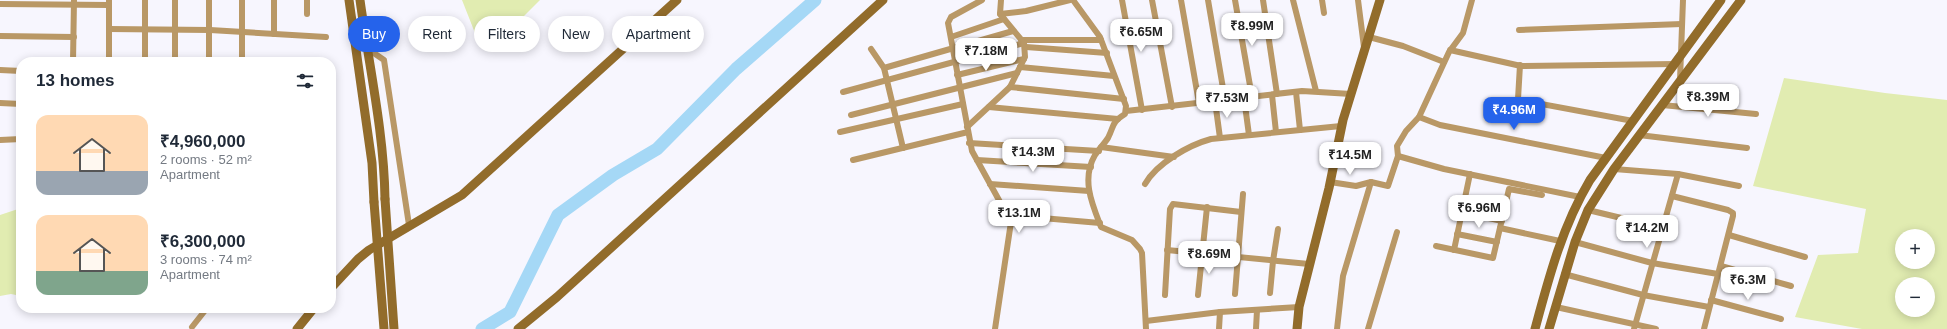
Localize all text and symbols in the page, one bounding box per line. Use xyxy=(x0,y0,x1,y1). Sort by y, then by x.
pin: ₹8.99M xyxy=(1219,13,1285,47)
chip: Buy xyxy=(348,16,400,52)
chip: Rent xyxy=(408,16,466,52)
chip: Filters xyxy=(474,16,540,52)
chip: New xyxy=(548,16,604,52)
chip: Apartment xyxy=(612,16,704,52)
text: ₹8.99M xyxy=(1230,18,1274,33)
pin: ₹6.65M xyxy=(1108,19,1174,53)
text: ₹6.65M xyxy=(1119,24,1163,39)
pin: ₹7.18M xyxy=(953,38,1019,72)
text: ₹7.18M xyxy=(964,43,1008,58)
icon: filters xyxy=(294,70,316,92)
text: 13 homes xyxy=(36,71,114,90)
pin: ₹8.39M xyxy=(1675,84,1741,118)
pin: ₹7.53M xyxy=(1194,85,1260,119)
text: ₹8.39M xyxy=(1686,89,1730,104)
text: ₹7.53M xyxy=(1205,90,1249,105)
pin: ₹4.96M xyxy=(1481,97,1547,131)
text: ₹4.96M xyxy=(1492,102,1536,117)
icon: home xyxy=(68,131,116,179)
text: ₹4,960,000 xyxy=(160,132,245,151)
pin: ₹14.3M xyxy=(1000,139,1066,173)
pin: ₹14.5M xyxy=(1317,142,1383,176)
text: ₹14.3M xyxy=(1011,144,1055,159)
text: ₹14.5M xyxy=(1328,147,1372,162)
text: 2 rooms · 52 m² xyxy=(160,152,252,167)
text: Apartment xyxy=(160,167,220,182)
pin: ₹6.96M xyxy=(1446,195,1512,229)
pin: ₹13.1M xyxy=(986,200,1052,234)
text: ₹6.96M xyxy=(1457,200,1501,215)
text: ₹13.1M xyxy=(997,205,1041,220)
pin: ₹14.2M xyxy=(1614,215,1680,249)
text: ₹14.2M xyxy=(1625,220,1669,235)
map controls xyxy=(1895,229,1935,317)
button: + xyxy=(1895,229,1935,269)
icon: home xyxy=(68,231,116,279)
text: ₹6,300,000 xyxy=(160,232,245,251)
pin: ₹8.69M xyxy=(1176,241,1242,275)
text: ₹8.69M xyxy=(1187,246,1231,261)
text: 3 rooms · 74 m² xyxy=(160,252,252,267)
text: Apartment xyxy=(160,267,220,282)
pin: ₹6.3M xyxy=(1720,267,1776,301)
text: ₹6.3M xyxy=(1730,272,1766,287)
button: − xyxy=(1895,277,1935,317)

